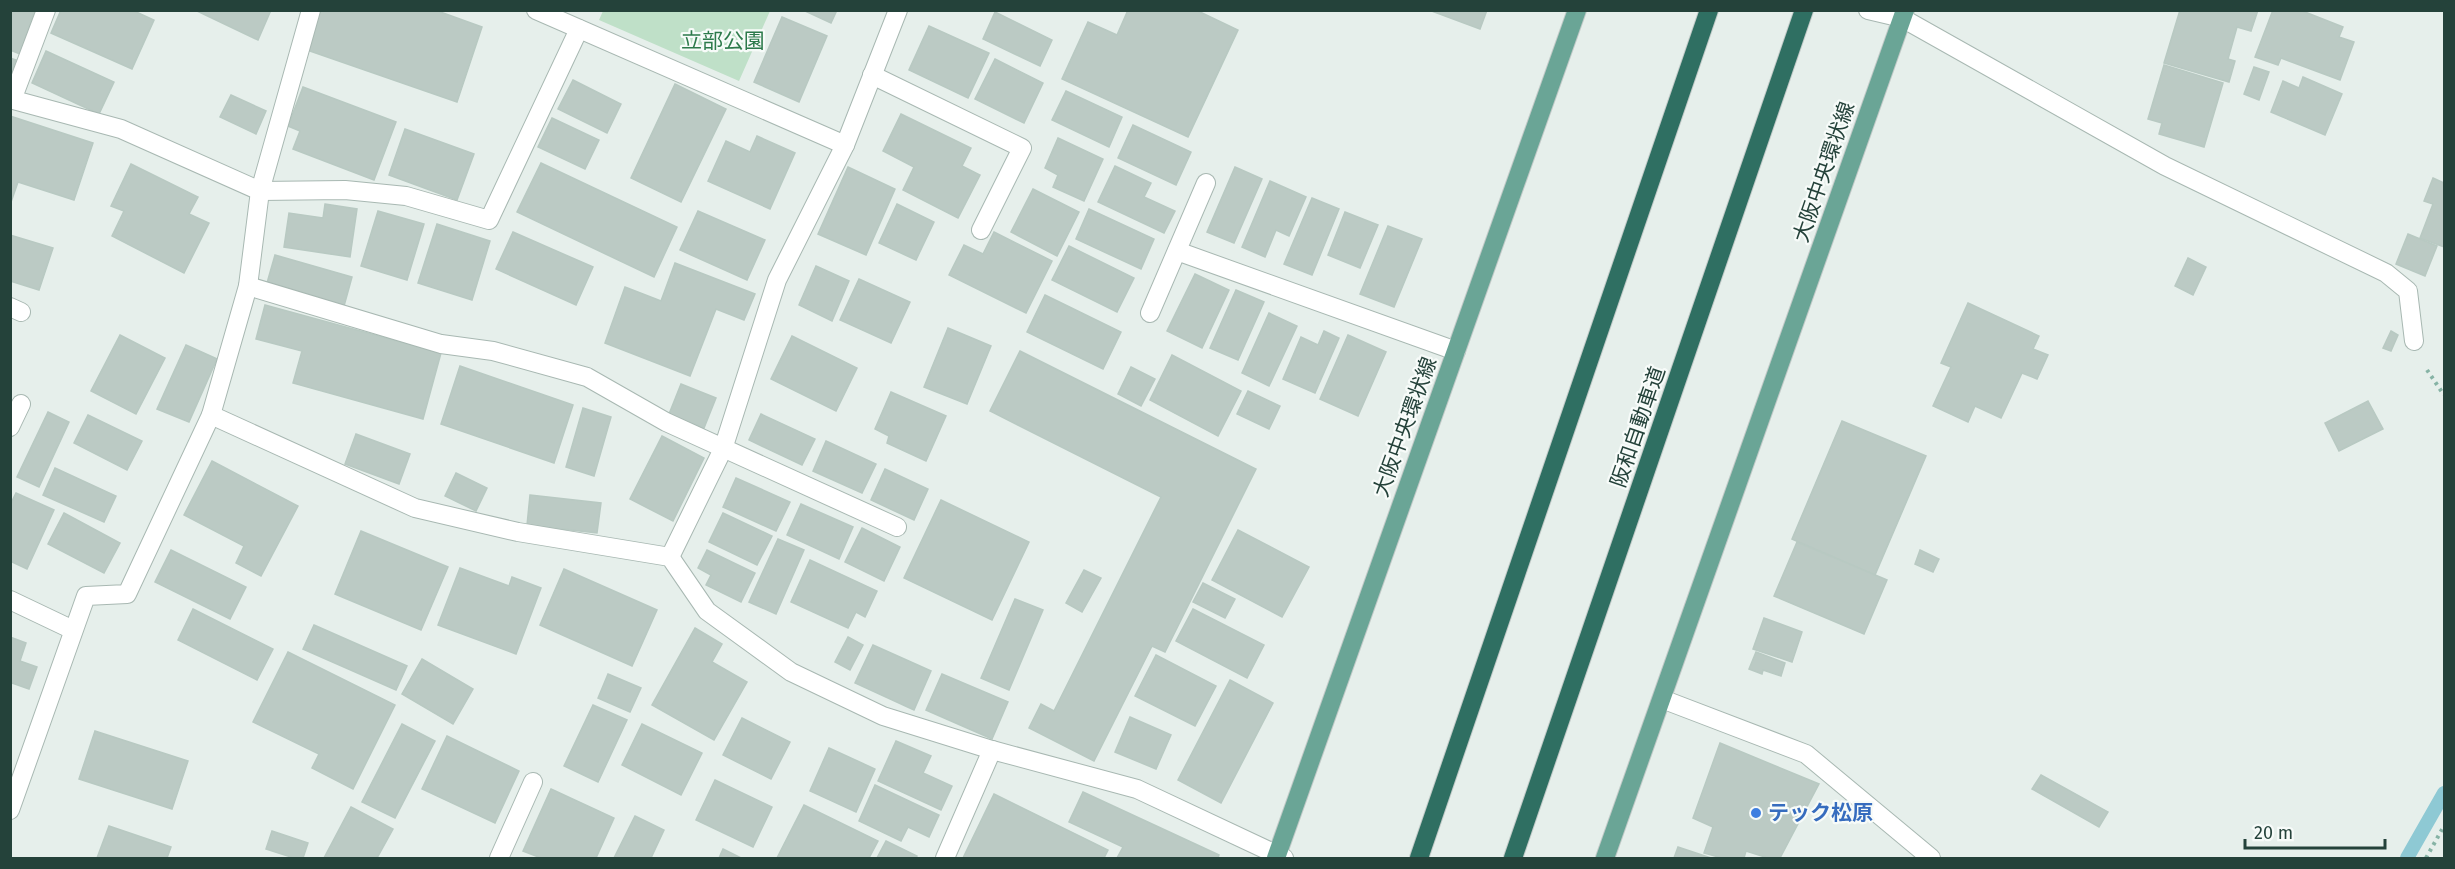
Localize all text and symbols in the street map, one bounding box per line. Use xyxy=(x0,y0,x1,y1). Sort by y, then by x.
park label: 立部公園 xyxy=(681,28,765,54)
street label: 大阪中央環状線 xyxy=(1788,98,1860,246)
street label: 大阪中央環状線 xyxy=(1368,353,1442,501)
street label: 阪和自動車道 xyxy=(1605,363,1671,491)
place label: テック松原 xyxy=(1768,800,1873,826)
marker: テック松原 xyxy=(1749,806,1763,820)
scale bar xyxy=(2245,812,2384,850)
text: 20 m xyxy=(2254,822,2293,844)

